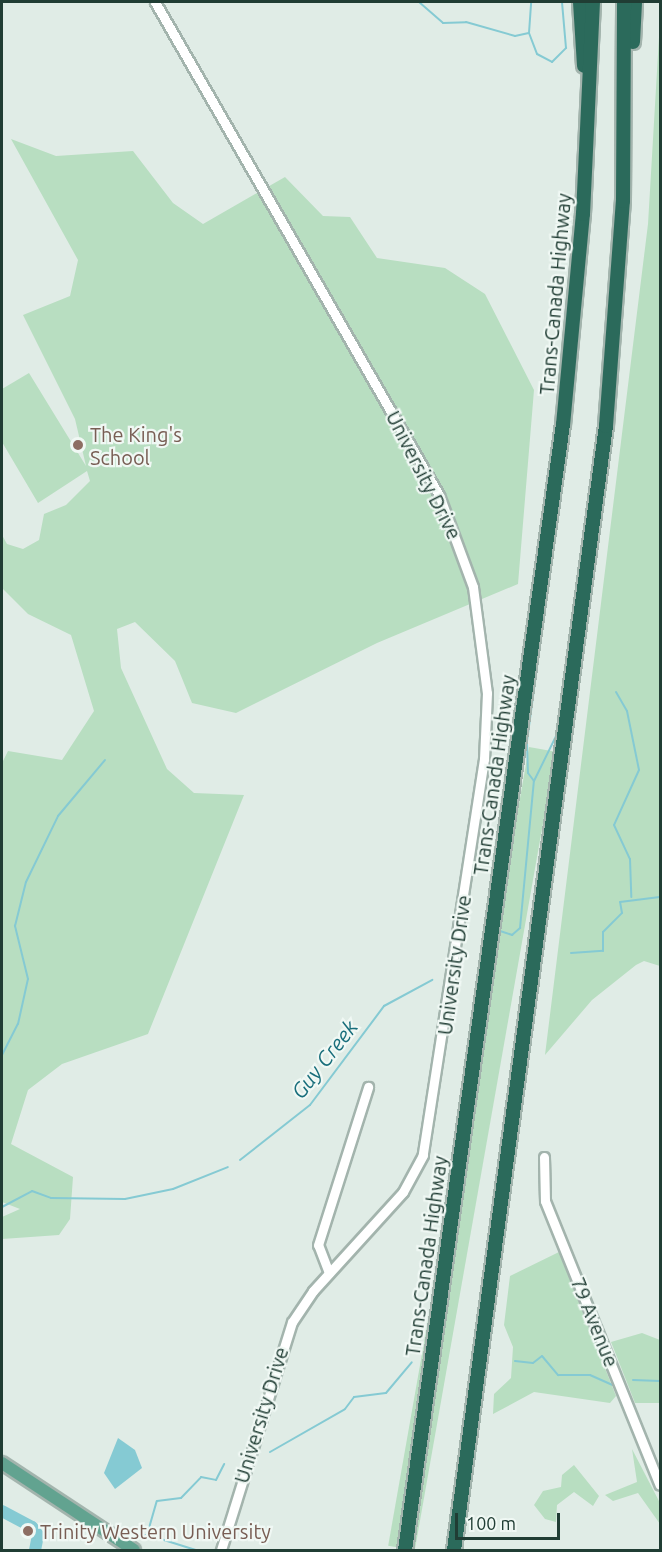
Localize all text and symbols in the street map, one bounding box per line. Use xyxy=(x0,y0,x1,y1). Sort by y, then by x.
street label: Trans-Canada Highway xyxy=(534,192,576,396)
street label: University Drive xyxy=(381,407,467,543)
place label: The King's School xyxy=(90,422,182,469)
marker: The King's School xyxy=(71,438,85,452)
street label: Trans-Canada Highway xyxy=(468,673,520,877)
street label: University Drive xyxy=(432,893,476,1037)
water label: Guy Creek xyxy=(285,1015,363,1103)
street label: Trans-Canada Highway xyxy=(400,1154,452,1358)
street label: 79 Avenue xyxy=(566,1274,624,1370)
street label: University Drive xyxy=(229,1344,293,1486)
scale bar xyxy=(458,1501,563,1539)
text: 100 m xyxy=(466,1513,516,1533)
place label: Trinity Western University xyxy=(40,1519,271,1543)
marker: Trinity Western University xyxy=(21,1524,35,1538)

